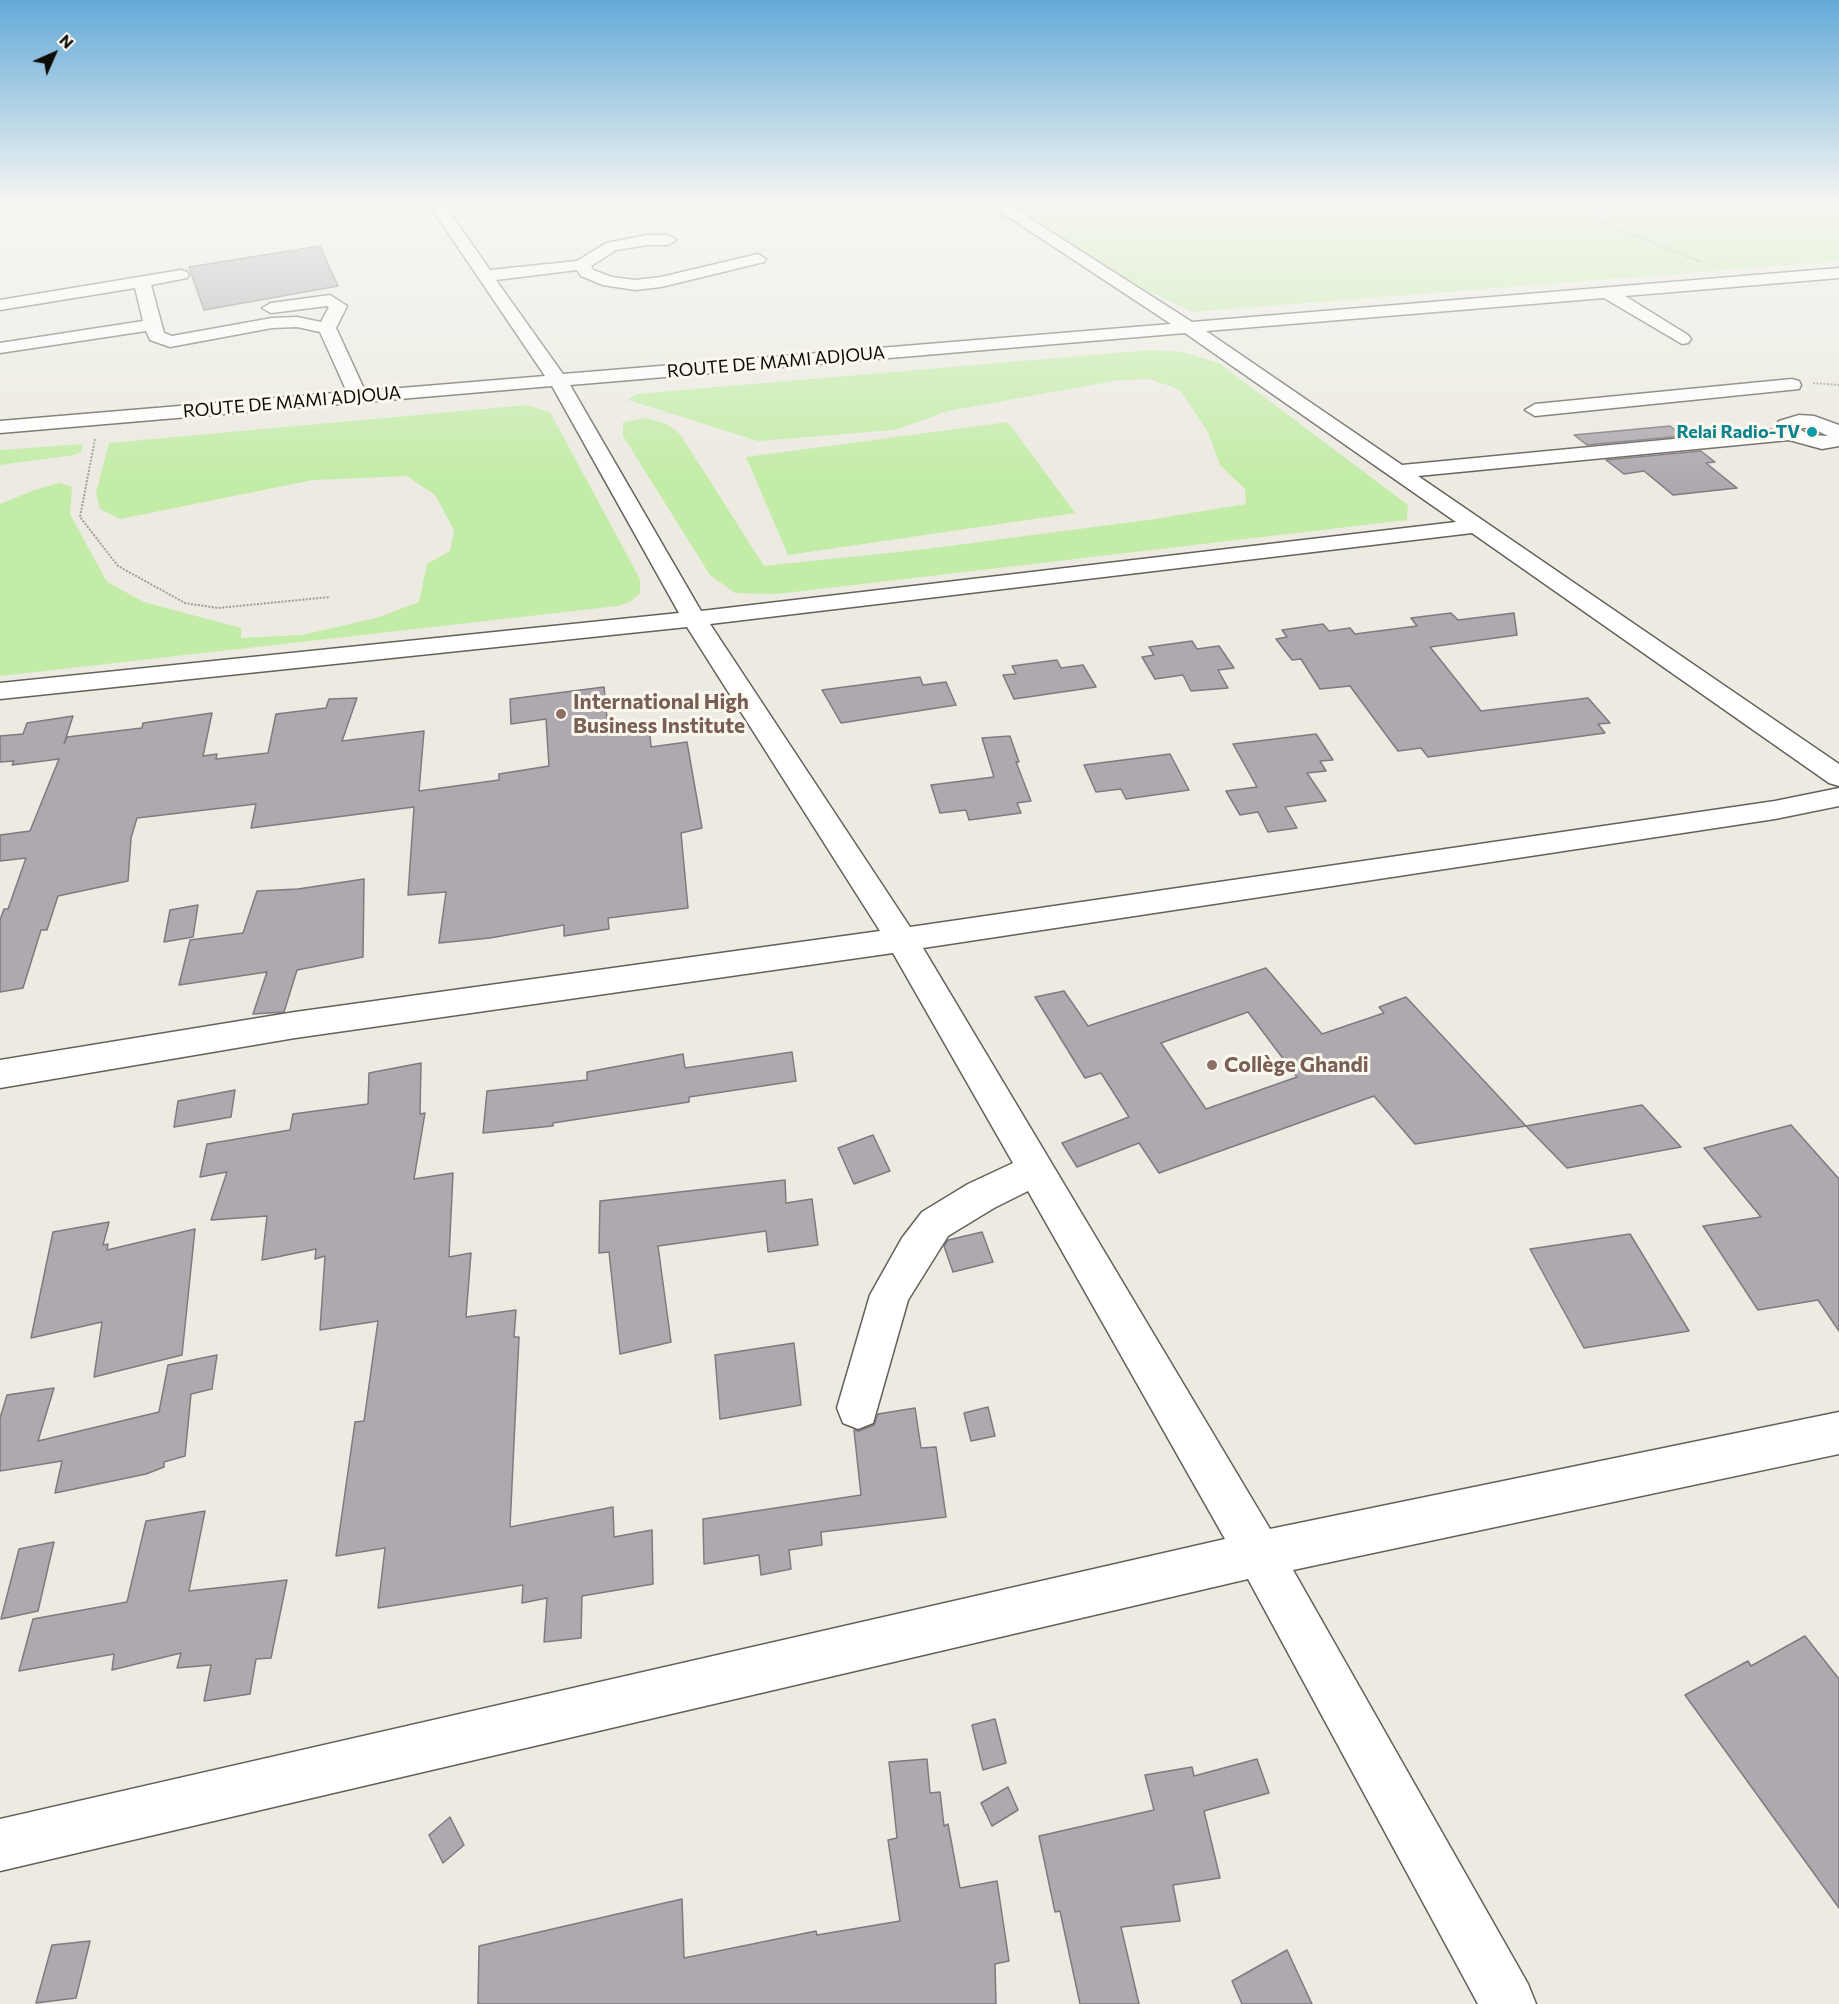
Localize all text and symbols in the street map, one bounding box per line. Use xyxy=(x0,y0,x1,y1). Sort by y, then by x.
north arrow xyxy=(24,24,84,84)
text: N xyxy=(56,30,78,52)
street label: ROUTE DE MAMI ADJOUA xyxy=(666,342,886,382)
street label: ROUTE DE MAMI ADJOUA xyxy=(182,382,402,422)
place label: Relai Radio-TV xyxy=(1676,421,1800,443)
marker: Relai Radio-TV xyxy=(1805,425,1819,439)
place label: International High Business Institute xyxy=(573,689,749,739)
marker: International High Business Institute xyxy=(554,707,568,721)
place label: Collège Ghandi xyxy=(1224,1052,1369,1078)
marker: Collège Ghandi xyxy=(1205,1058,1219,1072)

